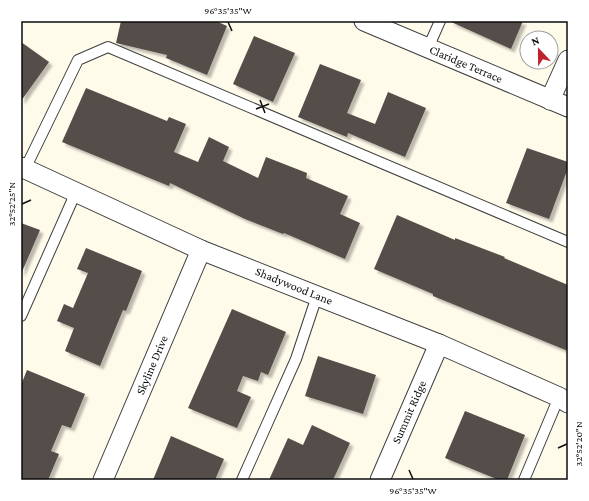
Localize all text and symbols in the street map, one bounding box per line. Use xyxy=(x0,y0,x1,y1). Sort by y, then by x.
text: 96°35'35"W xyxy=(204,5,252,16)
north arrow xyxy=(519,30,559,70)
text: N xyxy=(530,34,541,48)
street label: Claridge Terrace xyxy=(427,42,505,86)
text: 32°52'25"N xyxy=(6,181,17,226)
street label: Shadywood Lane xyxy=(253,264,335,308)
street label: Skyline Drive xyxy=(133,333,171,397)
street label: Summit Ridge xyxy=(389,378,429,446)
text: 32°52'20"N xyxy=(573,421,584,467)
text: 96°35'35"W xyxy=(389,485,437,496)

